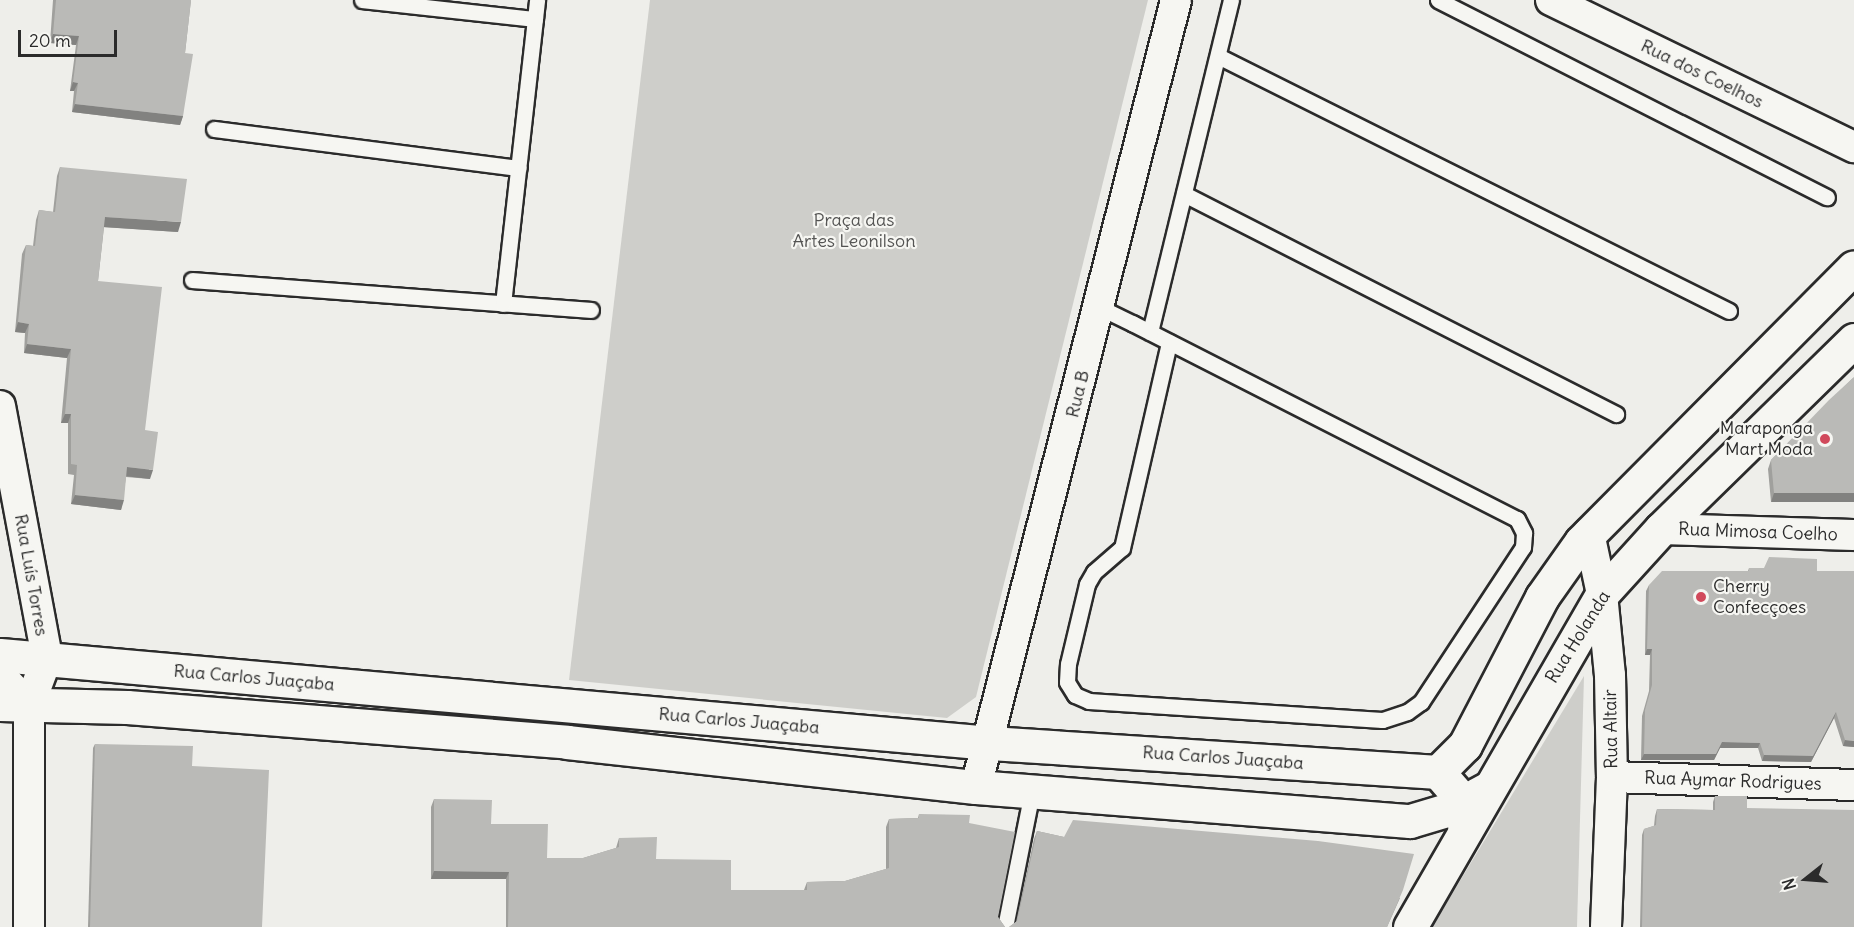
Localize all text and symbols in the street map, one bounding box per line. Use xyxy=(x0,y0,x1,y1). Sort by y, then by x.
scale bar xyxy=(21,18,120,56)
text: 20 m xyxy=(29,29,71,52)
street label: Rua dos Coelhos xyxy=(1637,35,1767,113)
park label: Praça das Artes Leonilson xyxy=(792,210,916,252)
street label: Rua B xyxy=(1062,368,1094,420)
place label: Maraponga Mart Moda xyxy=(1720,418,1813,460)
marker: Maraponga Mart Moda xyxy=(1818,432,1832,446)
street label: Rua Luís Torres xyxy=(10,512,52,638)
street label: Rua Mimosa Coelho xyxy=(1678,518,1838,546)
place label: Cherry Confecçoes xyxy=(1713,576,1806,618)
street label: Rua Holanda xyxy=(1541,587,1615,687)
marker: Cherry Confecçoes xyxy=(1694,590,1708,604)
street label: Rua Carlos Juaçaba xyxy=(173,660,335,696)
street label: Rua Altair xyxy=(1600,689,1622,769)
street label: Rua Carlos Juaçaba xyxy=(658,703,820,739)
street label: Rua Carlos Juaçaba xyxy=(1142,742,1304,774)
street label: Rua Aymar Rodrigues xyxy=(1644,767,1822,795)
north arrow xyxy=(1776,849,1836,909)
text: N xyxy=(1778,876,1800,892)

